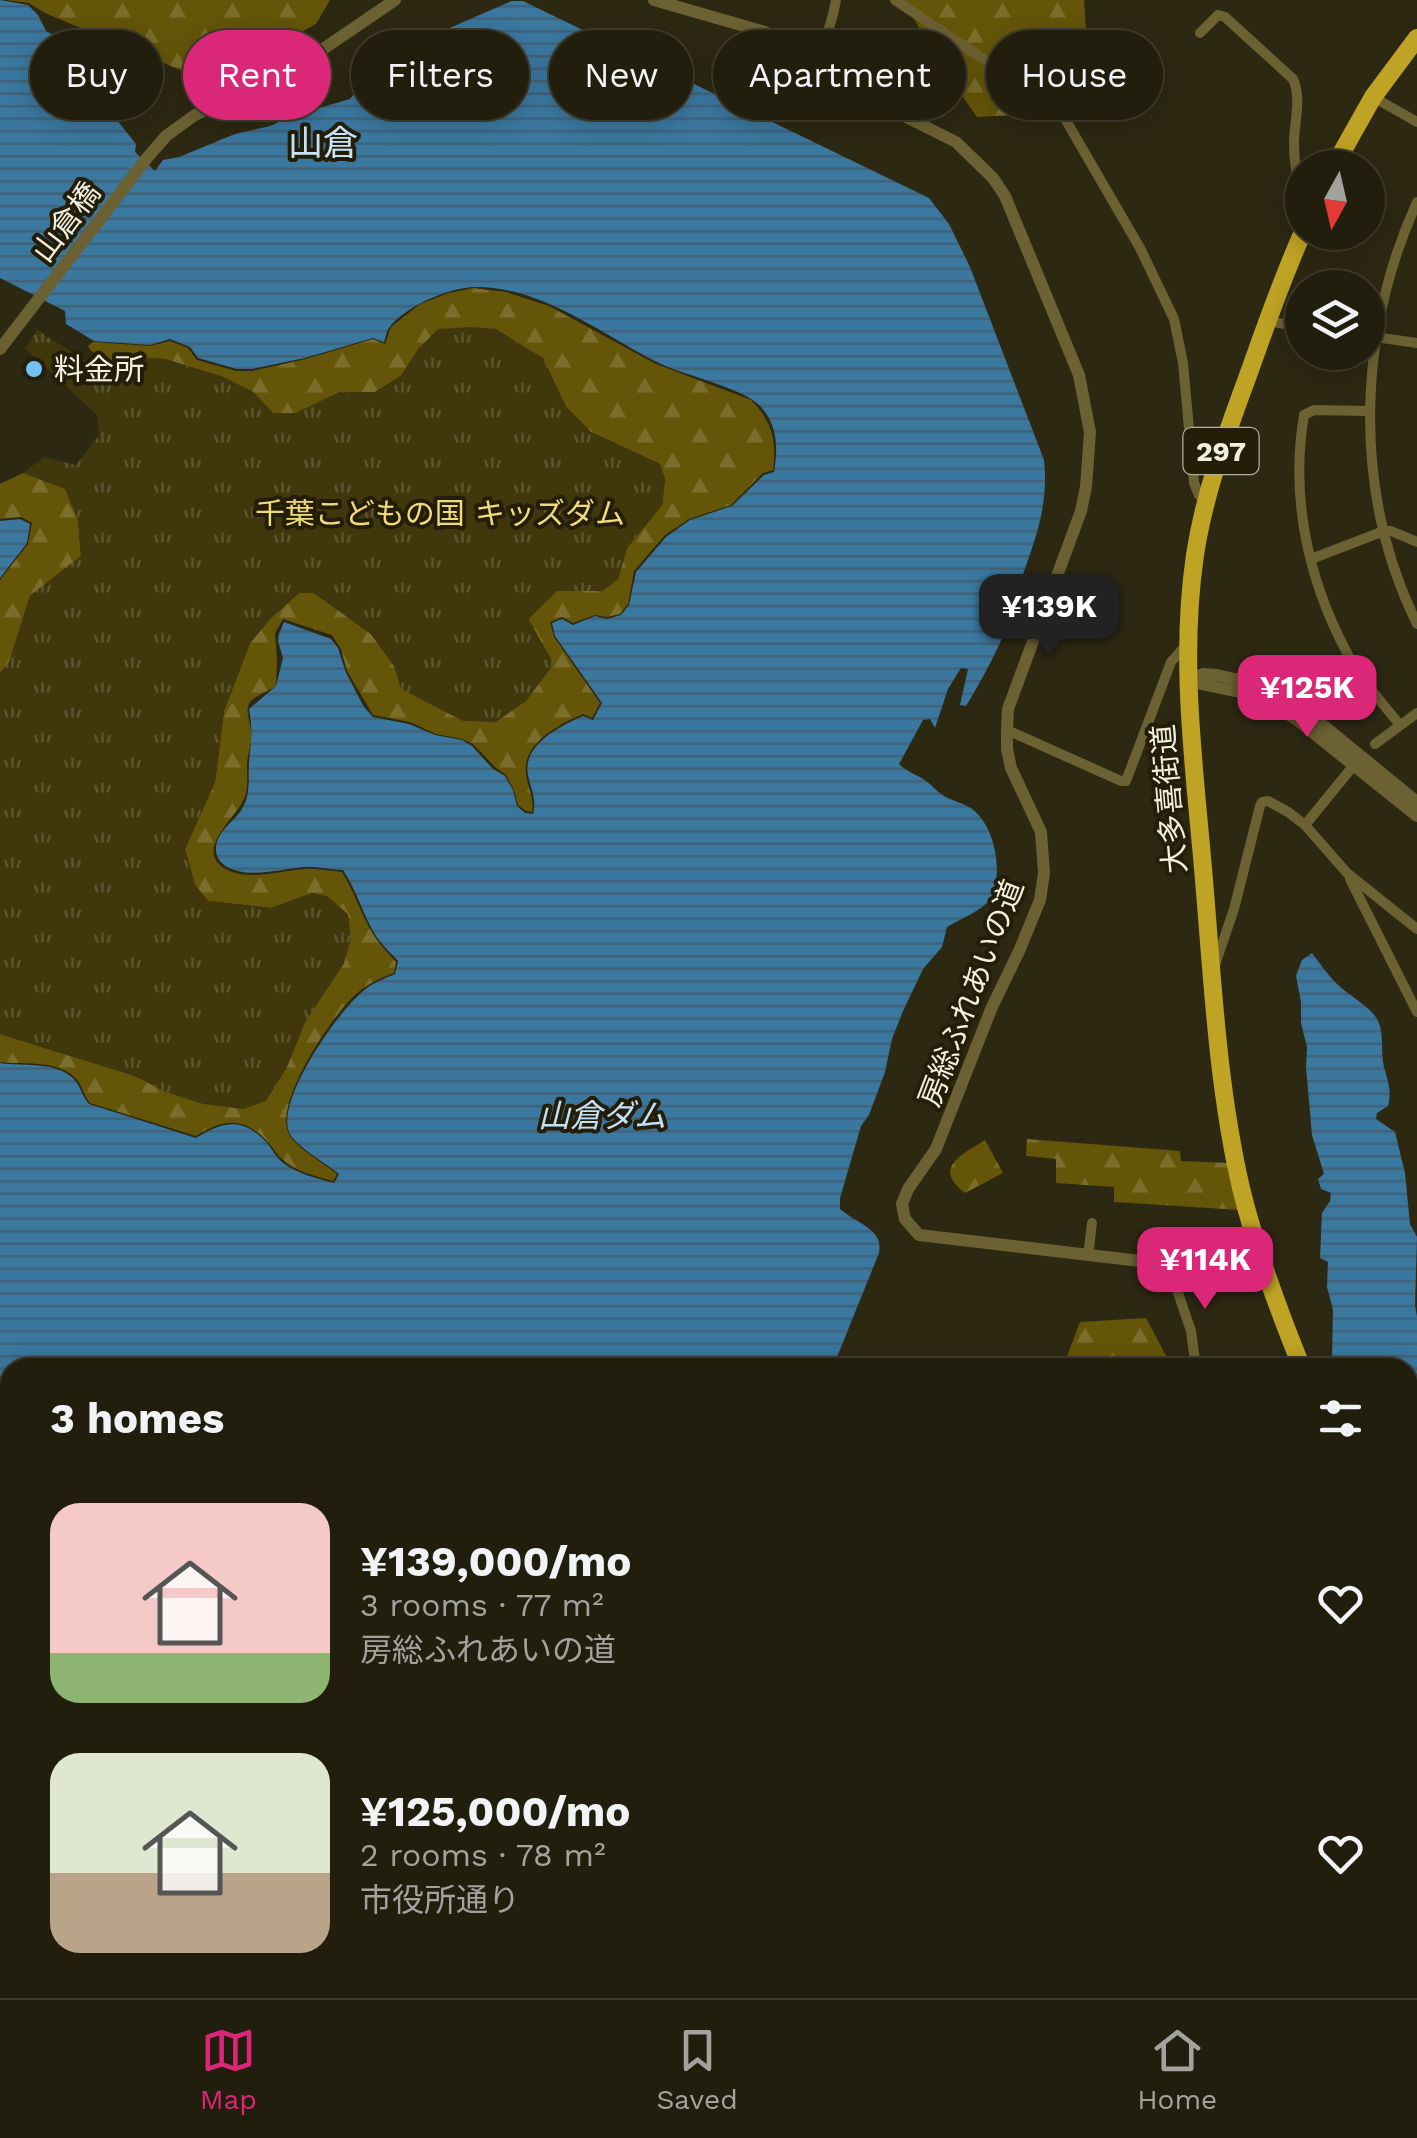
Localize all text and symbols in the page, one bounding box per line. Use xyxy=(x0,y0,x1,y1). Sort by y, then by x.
chip: Buy xyxy=(30,30,163,120)
chip: Rent xyxy=(183,30,331,120)
chip: Filters xyxy=(351,30,529,120)
chip: New xyxy=(549,30,693,120)
chip: Apartment xyxy=(713,30,966,120)
chip: House xyxy=(986,30,1163,120)
district label: 山倉 xyxy=(288,122,358,164)
north arrow xyxy=(1285,150,1385,250)
map controls xyxy=(1285,150,1385,370)
street label: 山倉橋 xyxy=(25,176,107,268)
button: layers xyxy=(1285,270,1385,370)
place label: 料金所 xyxy=(54,352,144,387)
marker: 料金所 xyxy=(23,358,45,380)
road number: 297 xyxy=(1184,428,1258,474)
park label: 千葉こどもの国 キッズダム xyxy=(255,496,625,531)
pin: ¥139K xyxy=(979,574,1119,659)
text: ¥139K xyxy=(1001,587,1097,625)
pin: ¥125K xyxy=(1237,655,1377,740)
text: ¥125K xyxy=(1259,668,1355,706)
street label: 大多喜街道 xyxy=(1145,723,1193,875)
street label: 房総ふれあいの道 xyxy=(912,875,1030,1111)
water label: 山倉ダム xyxy=(538,1097,666,1135)
pin: ¥114K xyxy=(1135,1227,1275,1312)
text: ¥114K xyxy=(1159,1240,1251,1278)
icon: filters xyxy=(1313,1391,1368,1446)
text: 3 homes xyxy=(50,1394,224,1443)
text: ¥139,000/mo xyxy=(360,1537,631,1586)
icon: home xyxy=(130,1543,250,1663)
icon: heart xyxy=(1313,1576,1368,1631)
text: 3 rooms · 77 m² xyxy=(360,1586,604,1624)
text: 房総ふれあいの道 xyxy=(360,1631,616,1669)
text: ¥125,000/mo xyxy=(360,1787,630,1836)
icon: home xyxy=(130,1793,250,1913)
icon: heart xyxy=(1313,1826,1368,1881)
text: 2 rooms · 78 m² xyxy=(360,1836,606,1874)
text: 市役所通り xyxy=(360,1881,520,1919)
tab: Map xyxy=(200,2023,257,2116)
tab: Saved xyxy=(656,2023,738,2116)
tab: Home xyxy=(1137,2023,1217,2116)

